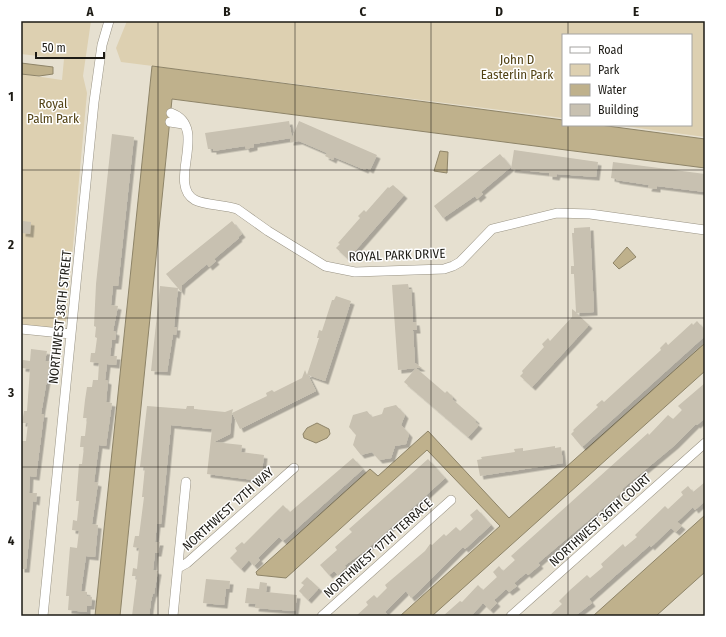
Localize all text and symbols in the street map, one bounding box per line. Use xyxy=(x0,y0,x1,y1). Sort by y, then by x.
text: A xyxy=(85,4,94,19)
text: B xyxy=(223,4,231,19)
text: C xyxy=(360,4,367,19)
text: D xyxy=(495,4,503,19)
text: E xyxy=(633,4,639,19)
scale bar xyxy=(36,34,104,60)
legend xyxy=(562,34,692,126)
text: 50 m xyxy=(42,41,66,55)
text: Road xyxy=(598,43,623,57)
park label: John D Easterlin Park xyxy=(481,52,554,82)
text: Park xyxy=(598,63,620,77)
text: Water xyxy=(598,83,627,97)
text: 1 xyxy=(8,89,14,104)
park label: Royal Palm Park xyxy=(27,96,80,126)
text: Building xyxy=(598,103,639,117)
text: 2 xyxy=(7,237,14,252)
street label: ROYAL PARK DRIVE xyxy=(348,246,446,264)
street label: NORTHWEST 38TH STREET xyxy=(46,249,74,385)
text: 3 xyxy=(7,385,14,400)
street label: NORTHWEST 17TH WAY xyxy=(179,464,277,554)
street label: NORTHWEST 36TH COURT xyxy=(546,470,654,570)
street label: NORTHWEST 17TH TERRACE xyxy=(321,495,435,601)
text: 4 xyxy=(8,533,15,548)

